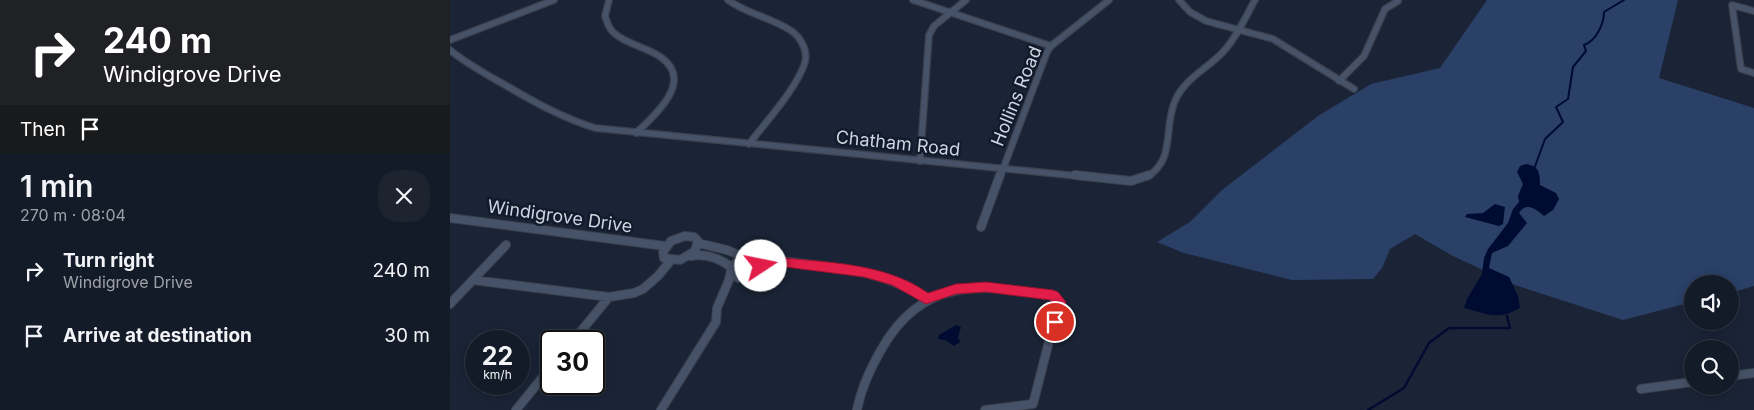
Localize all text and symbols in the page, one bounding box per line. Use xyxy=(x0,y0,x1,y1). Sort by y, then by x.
text: 240 m xyxy=(103,19,212,61)
icon: right xyxy=(20,20,85,85)
street label: Hollins Road xyxy=(986,43,1046,149)
text: Windigrove Drive xyxy=(103,61,282,87)
icon: arrive xyxy=(76,115,104,143)
text: Then xyxy=(20,118,66,141)
street label: Chatham Road xyxy=(835,126,961,160)
text: 1 min xyxy=(20,168,93,204)
button: close xyxy=(378,170,430,222)
street label: Windigrove Drive xyxy=(486,195,634,237)
text: 270 m · 08:04 xyxy=(20,205,126,225)
position arrow xyxy=(734,239,786,291)
text: Turn right xyxy=(63,249,154,272)
icon: right xyxy=(20,257,48,285)
text: 240 m xyxy=(372,259,430,282)
text: Windigrove Drive xyxy=(63,272,193,292)
map controls xyxy=(1684,275,1739,395)
button: sound xyxy=(1684,275,1739,330)
pin xyxy=(1034,301,1076,343)
icon: arrive xyxy=(1041,308,1069,336)
icon: arrive xyxy=(20,322,48,350)
text: Arrive at destination xyxy=(63,324,252,347)
text: 30 m xyxy=(384,324,430,347)
speed limit sign: 30 xyxy=(540,330,605,395)
button: search xyxy=(1684,340,1739,395)
text: 22 xyxy=(482,341,513,371)
text: km/h xyxy=(483,367,512,382)

